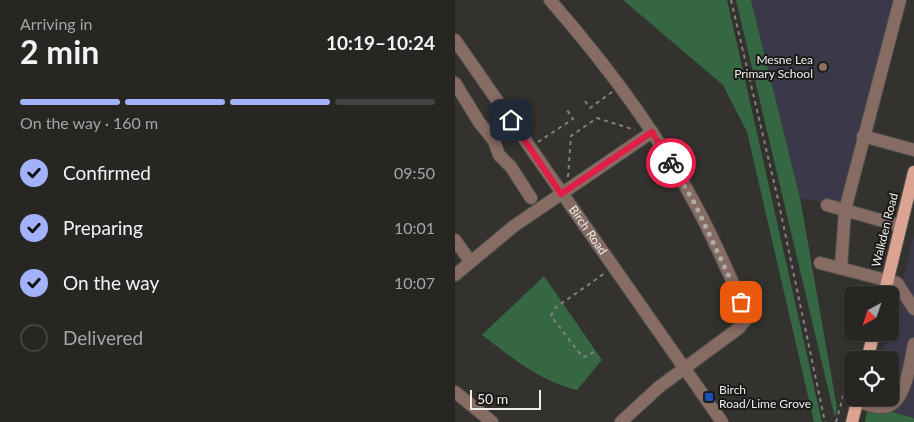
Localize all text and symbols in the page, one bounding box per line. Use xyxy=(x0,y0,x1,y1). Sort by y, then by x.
text: Arriving in xyxy=(20,14,93,33)
text: 10:19–10:24 xyxy=(326,31,435,54)
text: 2 min xyxy=(20,32,99,71)
place label: Mesne Lea Primary School xyxy=(734,52,813,81)
marker: Mesne Lea Primary School xyxy=(817,61,829,73)
pin xyxy=(490,99,532,141)
icon: home xyxy=(497,106,525,134)
text: On the way · 160 m xyxy=(20,113,158,132)
courier xyxy=(646,138,696,188)
icon: bike xyxy=(657,149,685,177)
icon: check xyxy=(20,159,48,187)
text: Confirmed xyxy=(63,161,151,184)
text: 09:50 xyxy=(394,163,435,182)
street label: Walkden Road xyxy=(868,191,901,268)
street label: Birch Road xyxy=(566,202,611,257)
icon: check xyxy=(20,214,48,242)
text: Preparing xyxy=(63,216,143,239)
text: 10:01 xyxy=(394,218,435,237)
icon: check xyxy=(20,269,48,297)
text: On the way xyxy=(63,271,159,294)
text: 10:07 xyxy=(394,273,435,292)
pin xyxy=(720,281,762,323)
north arrow xyxy=(844,286,899,341)
map controls xyxy=(844,286,899,406)
icon: bag xyxy=(727,288,755,316)
text: Delivered xyxy=(63,326,143,349)
button: locate xyxy=(844,351,899,406)
place label: Birch Road/Lime Grove xyxy=(719,382,811,411)
scale bar xyxy=(470,387,541,410)
text: 50 m xyxy=(477,390,508,407)
marker: Birch Road/Lime Grove xyxy=(703,391,715,403)

